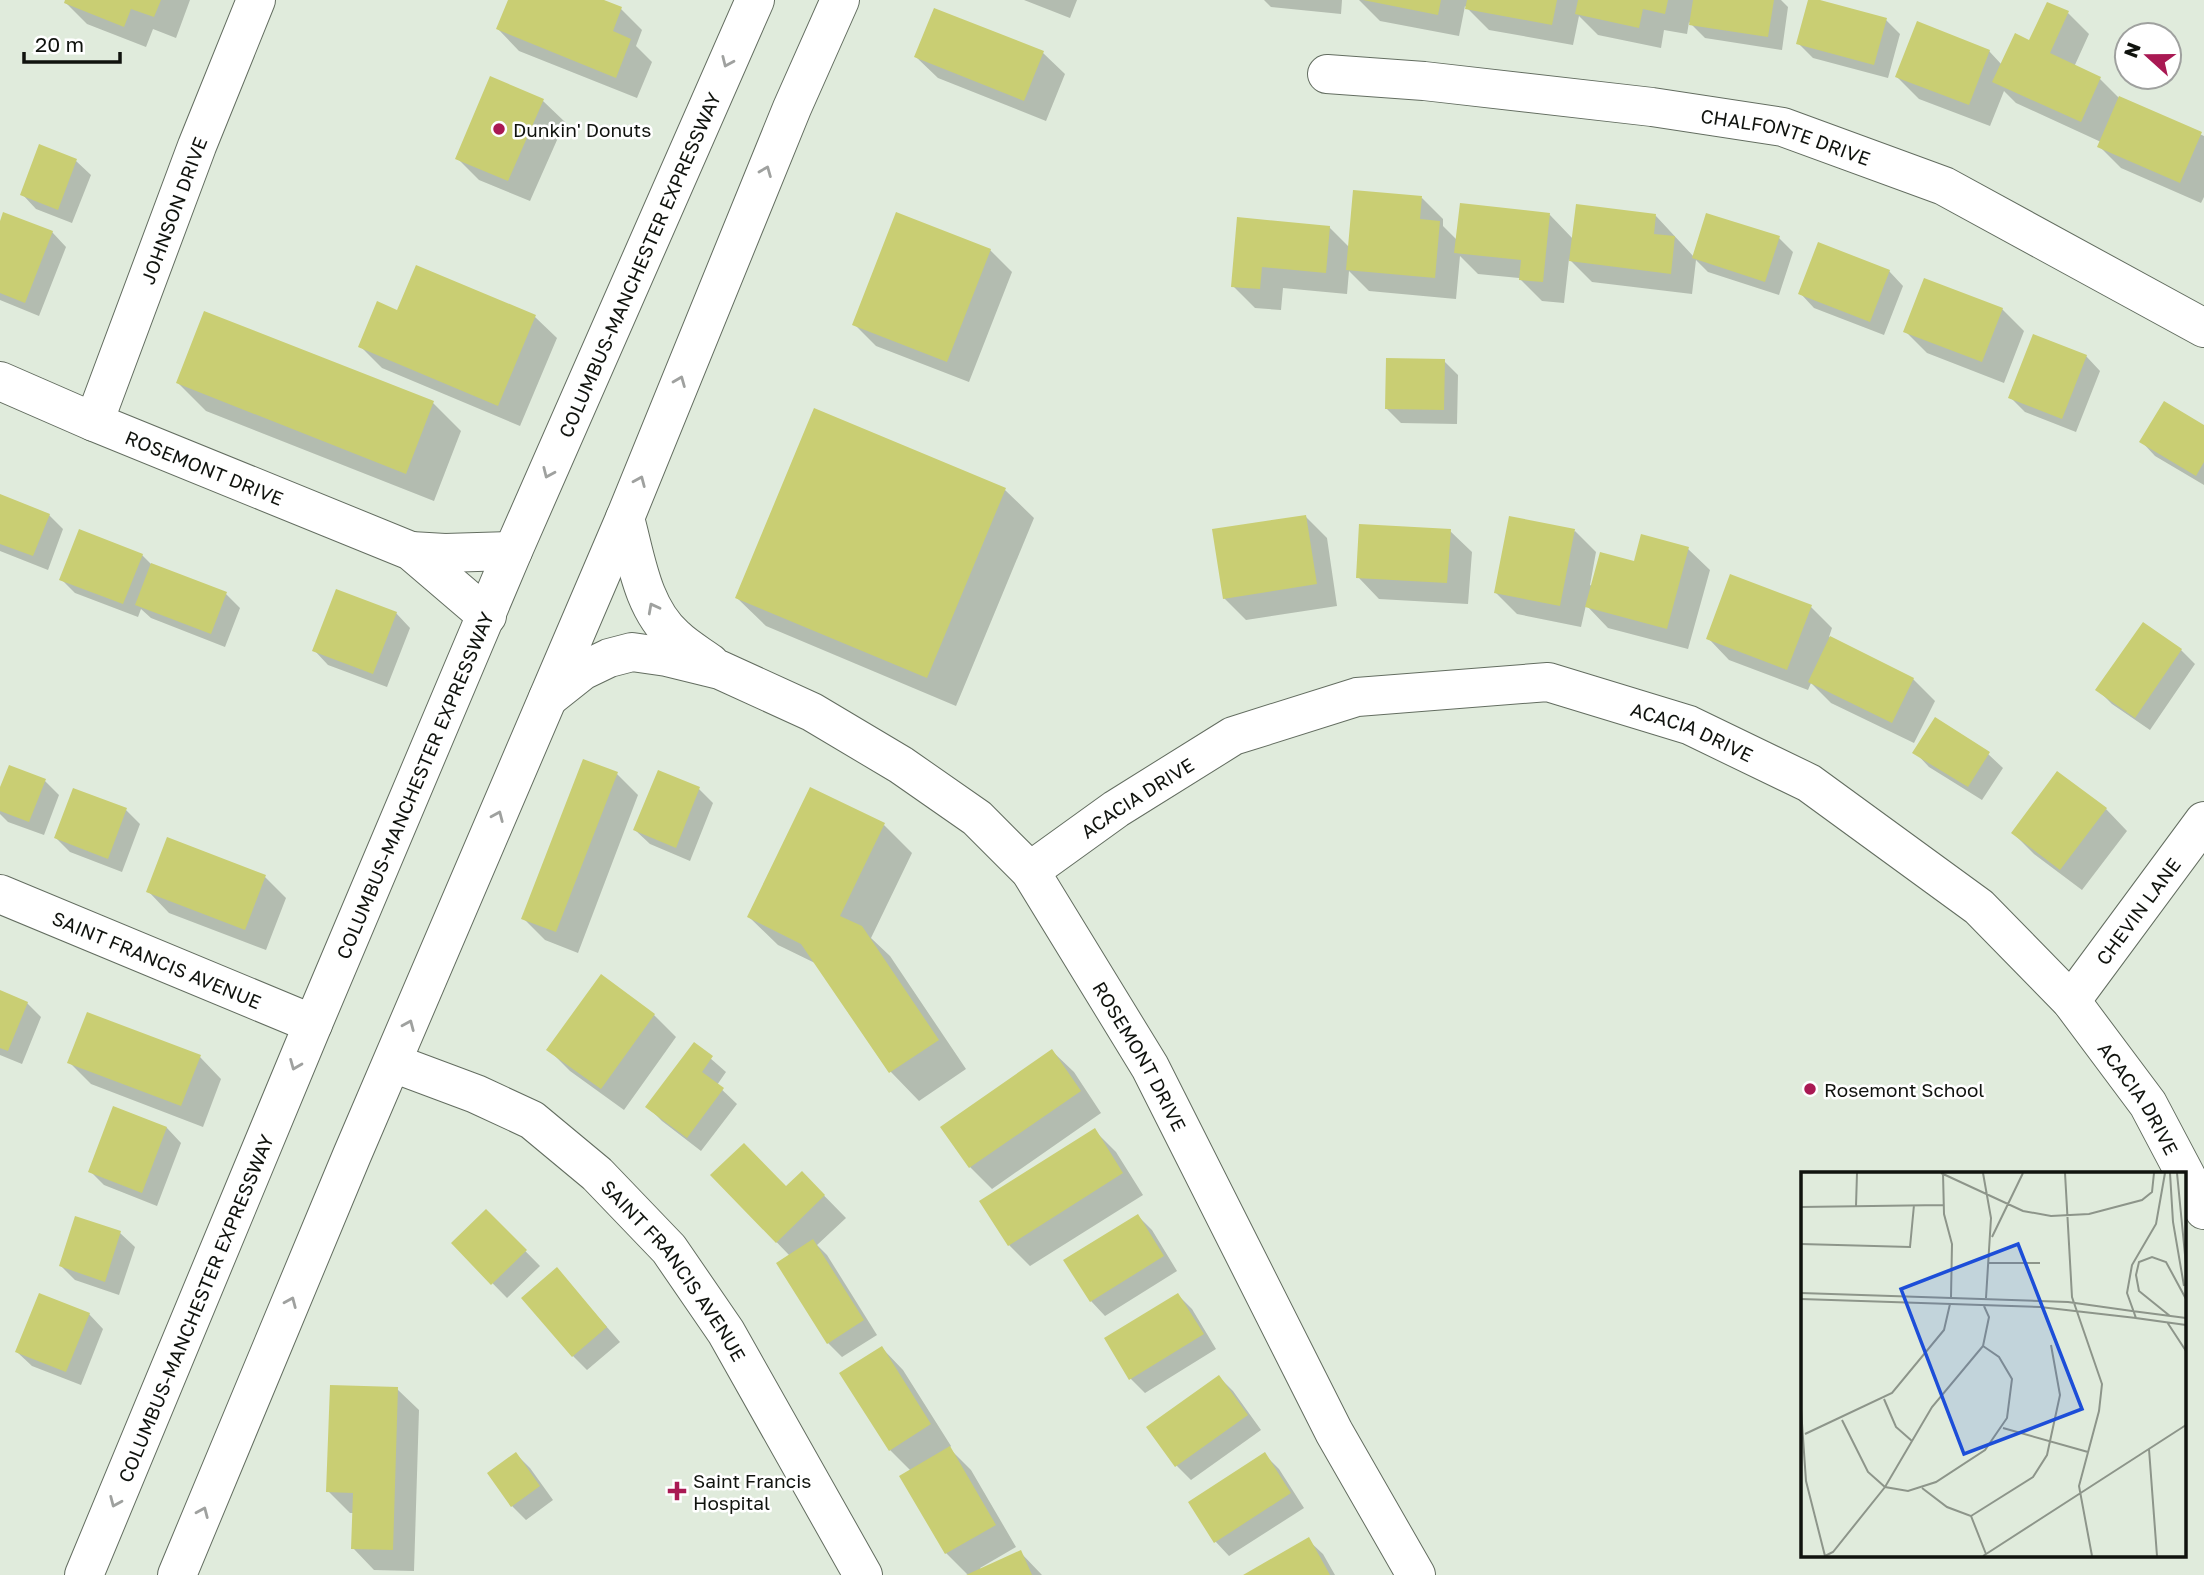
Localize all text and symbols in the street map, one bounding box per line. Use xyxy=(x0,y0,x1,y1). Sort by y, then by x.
scale bar xyxy=(24,21,121,65)
north arrow xyxy=(2113,21,2183,91)
text: 20 m xyxy=(35,31,84,57)
text: N xyxy=(2118,39,2145,61)
one-way arrow xyxy=(721,55,735,68)
street label: COLUMBUS-MANCHESTER EXPRESSWAY xyxy=(553,89,725,441)
street label: CHALFONTE DRIVE xyxy=(1699,103,1874,170)
place label: Dunkin' Donuts xyxy=(513,118,651,141)
marker: Dunkin' Donuts xyxy=(491,121,507,137)
street label: JOHNSON DRIVE xyxy=(135,133,211,287)
one-way arrow xyxy=(758,165,772,177)
one-way arrow xyxy=(672,376,686,388)
street label: ROSEMONT DRIVE xyxy=(122,425,287,509)
one-way arrow xyxy=(542,466,556,478)
one-way arrow xyxy=(631,476,645,488)
one-way arrow xyxy=(648,603,662,616)
street label: COLUMBUS-MANCHESTER EXPRESSWAY xyxy=(330,608,497,962)
street label: ACACIA DRIVE xyxy=(1628,696,1757,766)
street label: ACACIA DRIVE xyxy=(1076,752,1198,842)
one-way arrow xyxy=(490,811,504,823)
street label: CHEVIN LANE xyxy=(2090,853,2185,969)
street label: SAINT FRANCIS AVENUE xyxy=(49,906,265,1013)
street label: ROSEMONT DRIVE xyxy=(1089,977,1192,1135)
one-way arrow xyxy=(401,1020,415,1033)
street label: ACACIA DRIVE xyxy=(2094,1037,2184,1158)
one-way arrow xyxy=(290,1059,304,1071)
place label: Rosemont School xyxy=(1824,1078,1984,1101)
marker: Rosemont School xyxy=(1802,1081,1818,1097)
street label: COLUMBUS-MANCHESTER EXPRESSWAY xyxy=(112,1131,277,1485)
inset map xyxy=(1801,1172,2186,1558)
street label: SAINT FRANCIS AVENUE xyxy=(597,1175,752,1365)
one-way arrow xyxy=(282,1297,296,1309)
place label: Saint Francis Hospital xyxy=(693,1469,811,1514)
marker: Saint Francis Hospital xyxy=(667,1481,687,1501)
one-way arrow xyxy=(109,1495,123,1507)
one-way arrow xyxy=(195,1507,209,1519)

